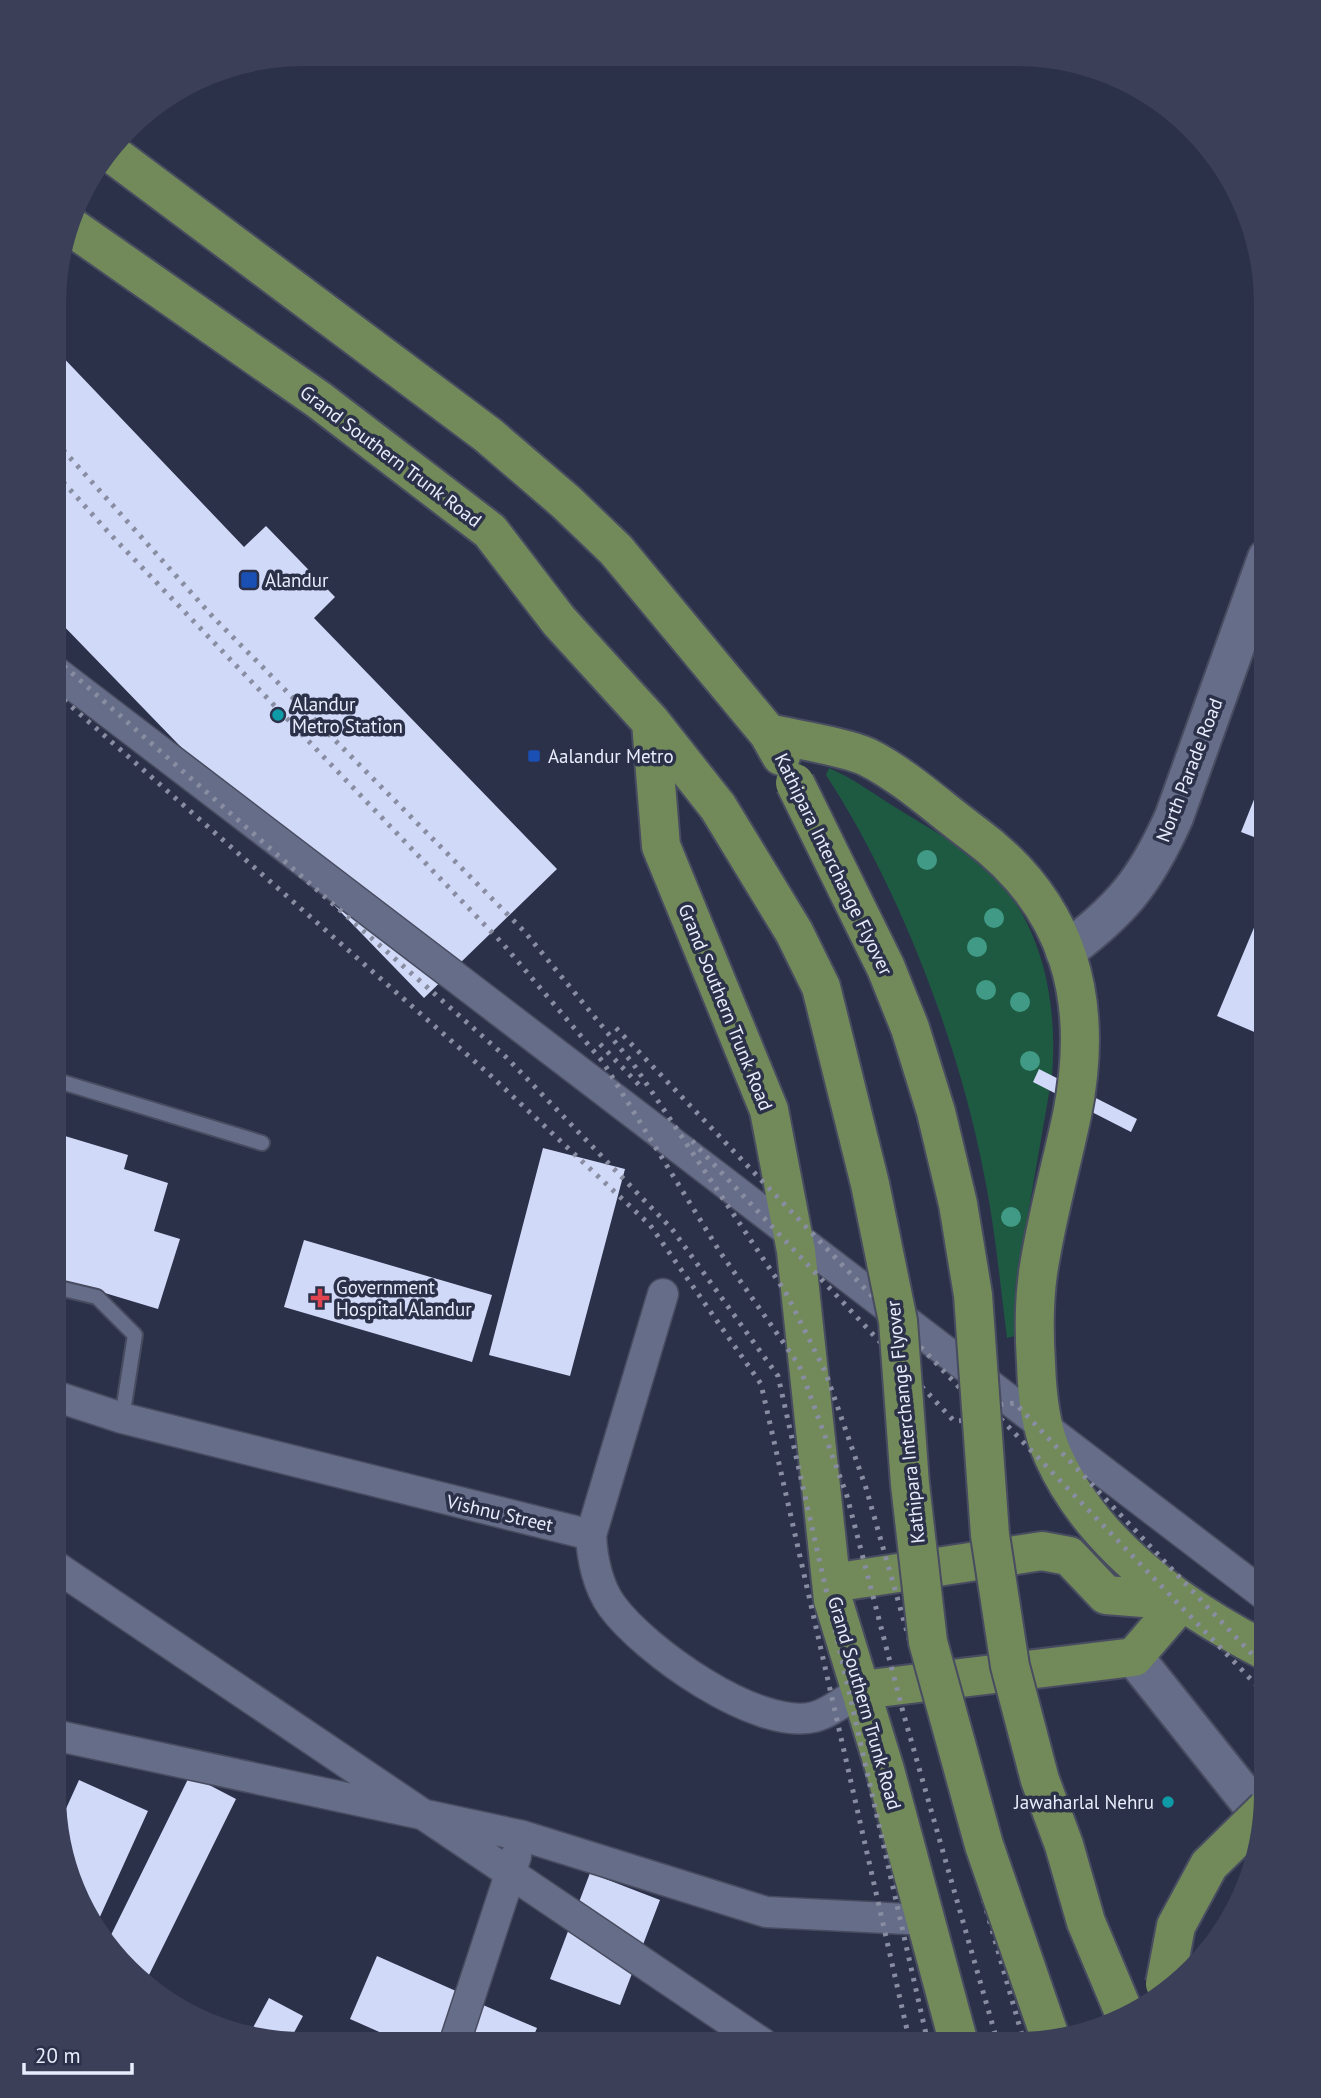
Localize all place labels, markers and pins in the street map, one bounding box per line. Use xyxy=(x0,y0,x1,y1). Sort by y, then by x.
place label: Alandur xyxy=(265,568,329,592)
marker: Alandur xyxy=(239,570,259,590)
place label: Alandur Metro Station xyxy=(292,692,403,738)
marker: Alandur Metro Station xyxy=(270,707,286,723)
place label: Aalandur Metro xyxy=(548,744,674,768)
marker: Aalandur Metro xyxy=(526,748,542,764)
place label: Government Hospital Alandur xyxy=(336,1275,472,1321)
marker: Government Hospital Alandur xyxy=(310,1288,330,1308)
place label: Jawaharlal Nehru xyxy=(1013,1790,1154,1814)
marker: Jawaharlal Nehru xyxy=(1160,1794,1176,1810)

